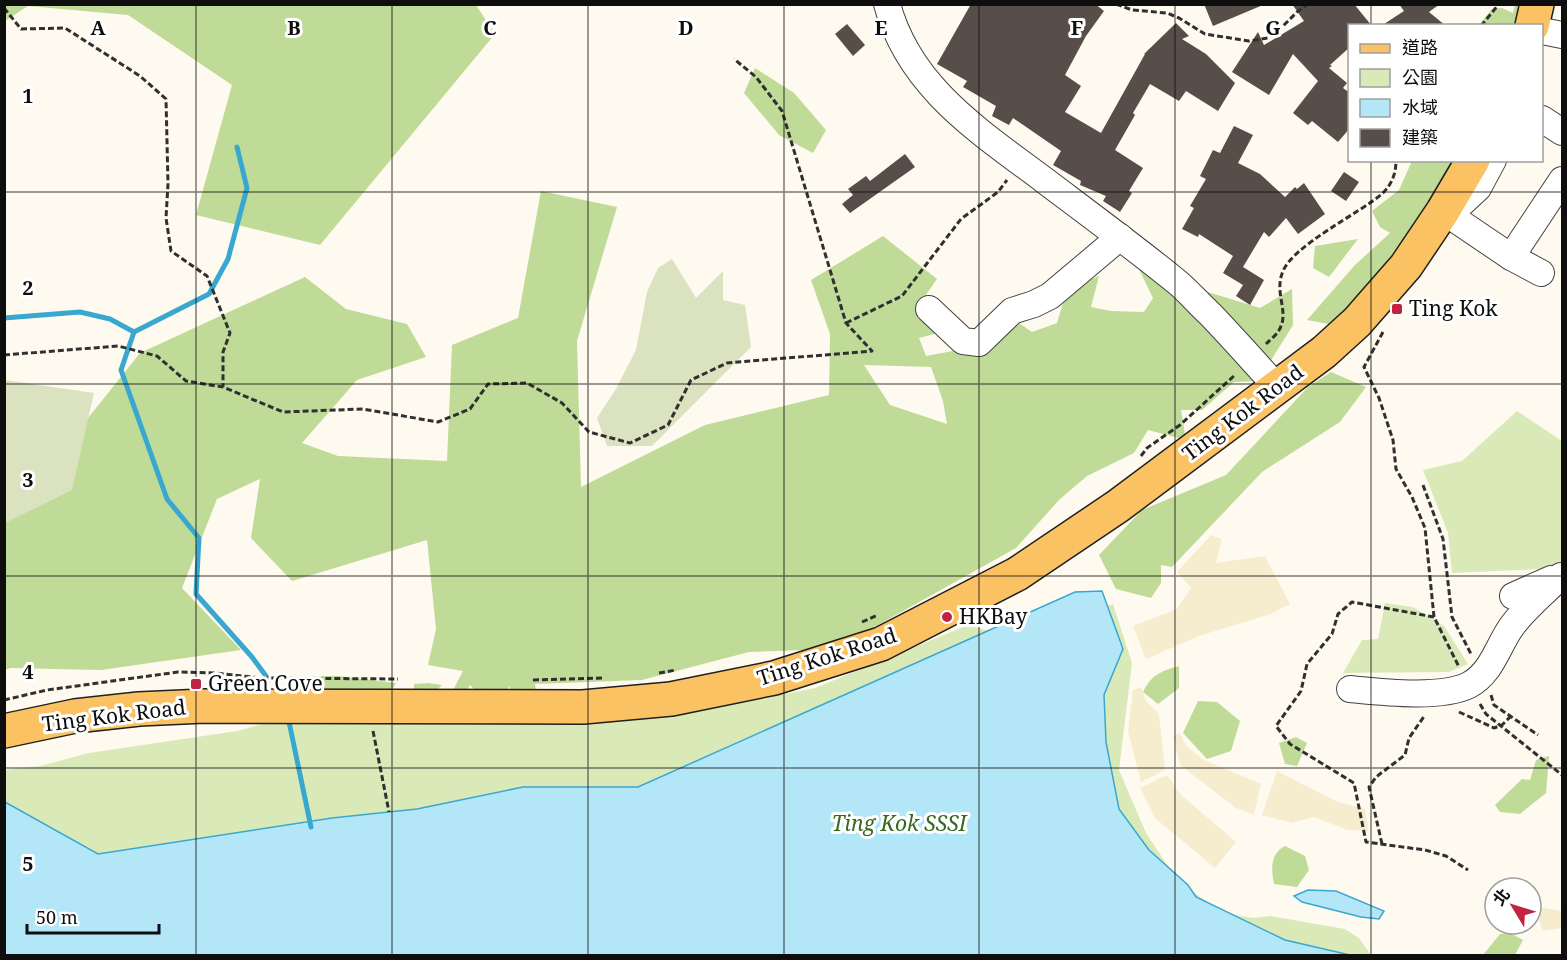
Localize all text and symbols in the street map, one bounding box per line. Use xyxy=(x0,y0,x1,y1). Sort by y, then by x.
text: A xyxy=(90,14,106,41)
text: B xyxy=(287,14,301,41)
text: C xyxy=(483,14,497,41)
text: D xyxy=(678,14,694,41)
text: E xyxy=(874,14,888,41)
text: F xyxy=(1071,14,1083,41)
text: G xyxy=(1265,14,1281,41)
legend xyxy=(1348,24,1543,162)
text: 道路 xyxy=(1402,35,1438,59)
text: 公園 xyxy=(1402,65,1438,89)
text: 1 xyxy=(22,82,34,109)
text: 水域 xyxy=(1402,95,1438,119)
text: 建築 xyxy=(1402,125,1438,149)
text: 2 xyxy=(22,274,34,301)
place label: Ting Kok xyxy=(1409,294,1498,322)
marker: Ting Kok xyxy=(1390,302,1404,316)
street label: Ting Kok Road xyxy=(1176,357,1309,467)
text: 3 xyxy=(22,466,34,493)
place label: HKBay xyxy=(959,602,1027,630)
marker: HKBay xyxy=(940,610,954,624)
street label: Ting Kok Road xyxy=(754,620,900,692)
text: 4 xyxy=(22,658,34,685)
place label: Green Cove xyxy=(208,669,323,697)
marker: Green Cove xyxy=(189,677,203,691)
street label: Ting Kok Road xyxy=(40,692,187,738)
park label: Ting Kok SSSI xyxy=(832,809,968,837)
text: 5 xyxy=(22,850,34,877)
north arrow xyxy=(1483,876,1543,936)
text: 北 xyxy=(1488,884,1515,910)
scale bar xyxy=(27,897,159,935)
text: 50 m xyxy=(36,905,78,929)

